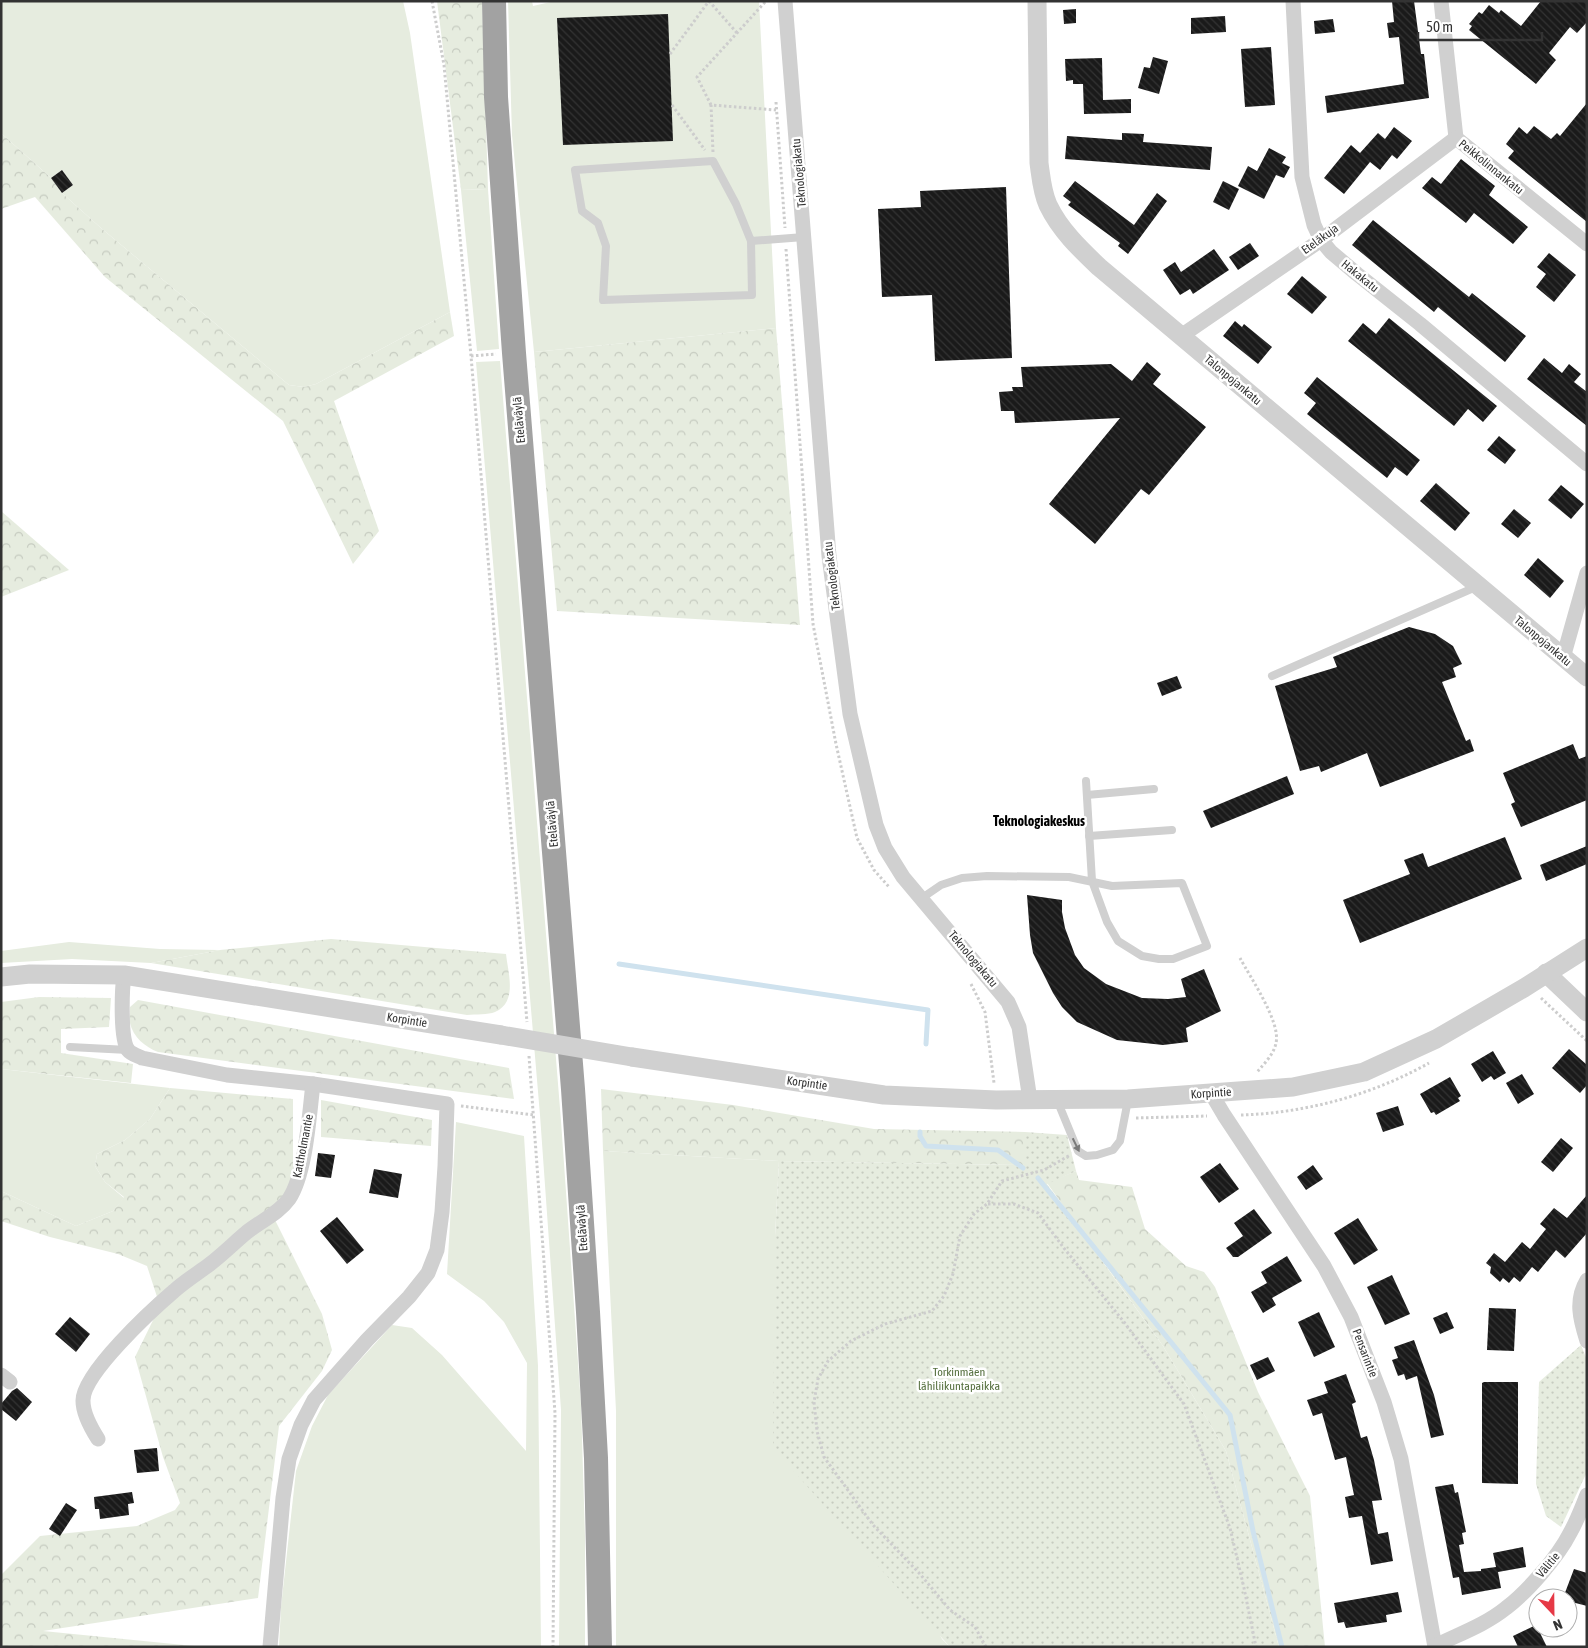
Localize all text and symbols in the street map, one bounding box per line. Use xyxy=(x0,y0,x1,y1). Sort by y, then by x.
scale bar xyxy=(1418,10,1542,42)
text: 50 m xyxy=(1426,18,1453,35)
street label: Peikkolinnankatu xyxy=(1456,137,1526,197)
street label: Teknologiakatu xyxy=(789,138,809,208)
street label: Eteläkuja xyxy=(1299,221,1341,257)
street label: Hakakatu xyxy=(1339,257,1381,295)
street label: Talonpojankatu xyxy=(1202,352,1265,408)
street label: Eteläväylä xyxy=(510,396,528,444)
street label: Teknologiakatu xyxy=(821,541,843,611)
street label: Talonpojankatu xyxy=(1512,613,1575,669)
street label: Eteläväylä xyxy=(543,800,561,848)
district label: Teknologiakeskus xyxy=(993,813,1085,829)
street label: Teknologiakatu xyxy=(945,928,1001,990)
street label: Korpintie xyxy=(386,1010,428,1030)
street label: Korpintie xyxy=(786,1073,828,1093)
street label: Korpintie xyxy=(1190,1085,1232,1101)
street label: Kattholmantie xyxy=(290,1113,316,1179)
one-way arrow xyxy=(1072,1138,1080,1152)
street label: Eteläväylä xyxy=(573,1204,591,1252)
street label: Pensarintie xyxy=(1349,1327,1381,1379)
park label: Torkinmäen lähiliikuntapaikka xyxy=(918,1365,1000,1393)
street label: Välitie xyxy=(1533,1550,1563,1580)
north arrow xyxy=(1528,1588,1578,1638)
text: N xyxy=(1551,1616,1565,1634)

